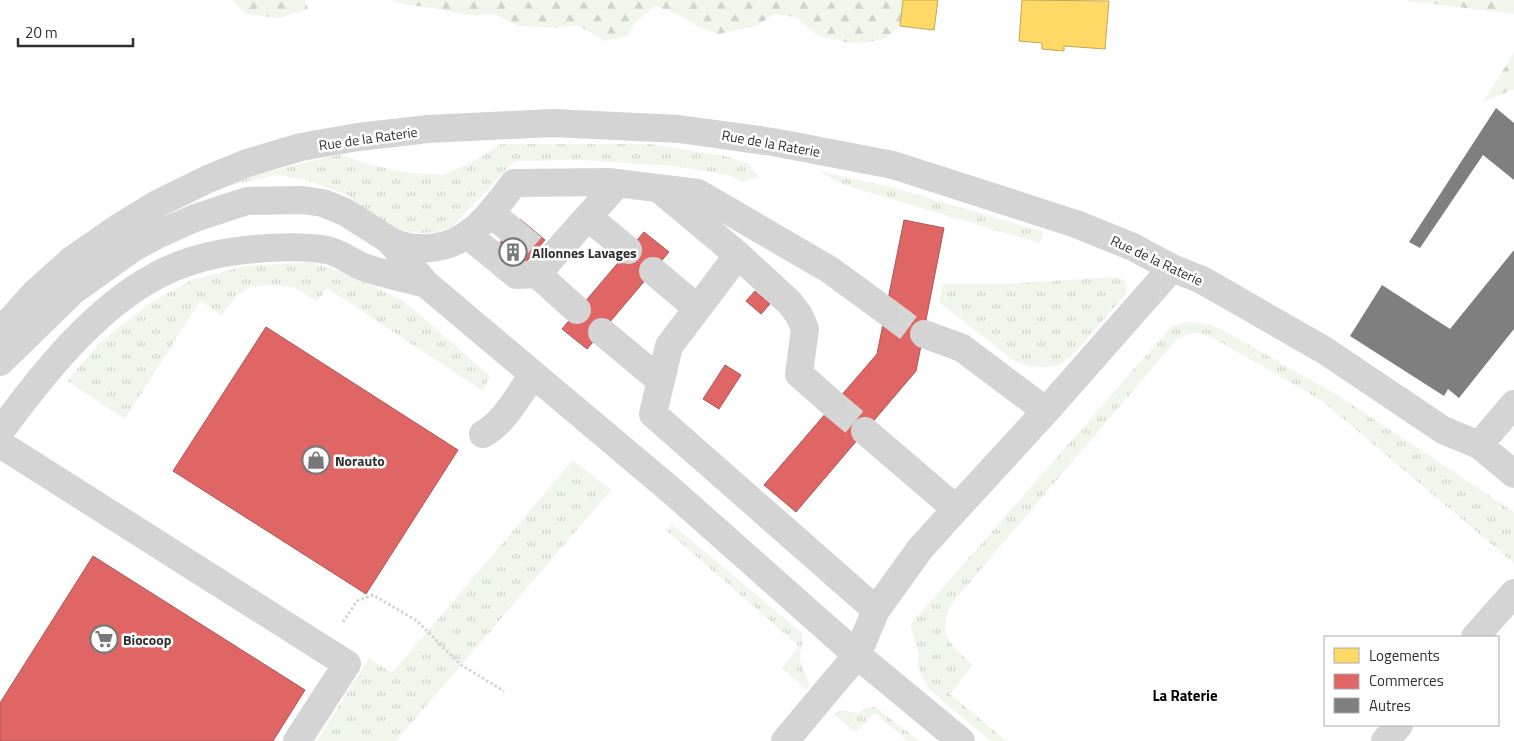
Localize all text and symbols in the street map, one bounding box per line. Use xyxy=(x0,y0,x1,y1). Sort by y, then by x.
scale bar xyxy=(18,15,132,47)
text: 20 m xyxy=(25,21,58,44)
street label: Rue de la Raterie xyxy=(317,121,419,155)
street label: Rue de la Raterie xyxy=(720,124,822,162)
street label: Rue de la Raterie xyxy=(1107,229,1207,291)
building icon: Allonnes Lavages xyxy=(498,237,528,267)
place label: Allonnes Lavages xyxy=(532,242,637,263)
shop icon: Norauto xyxy=(301,445,331,475)
place label: Norauto xyxy=(335,450,385,471)
supermarket icon: Biocoop xyxy=(89,624,119,654)
place label: Biocoop xyxy=(123,629,172,650)
legend xyxy=(1324,636,1499,726)
text: Logements xyxy=(1369,644,1440,667)
text: Commerces xyxy=(1369,669,1444,692)
district label: La Raterie xyxy=(1152,684,1218,707)
text: Autres xyxy=(1369,694,1411,717)

